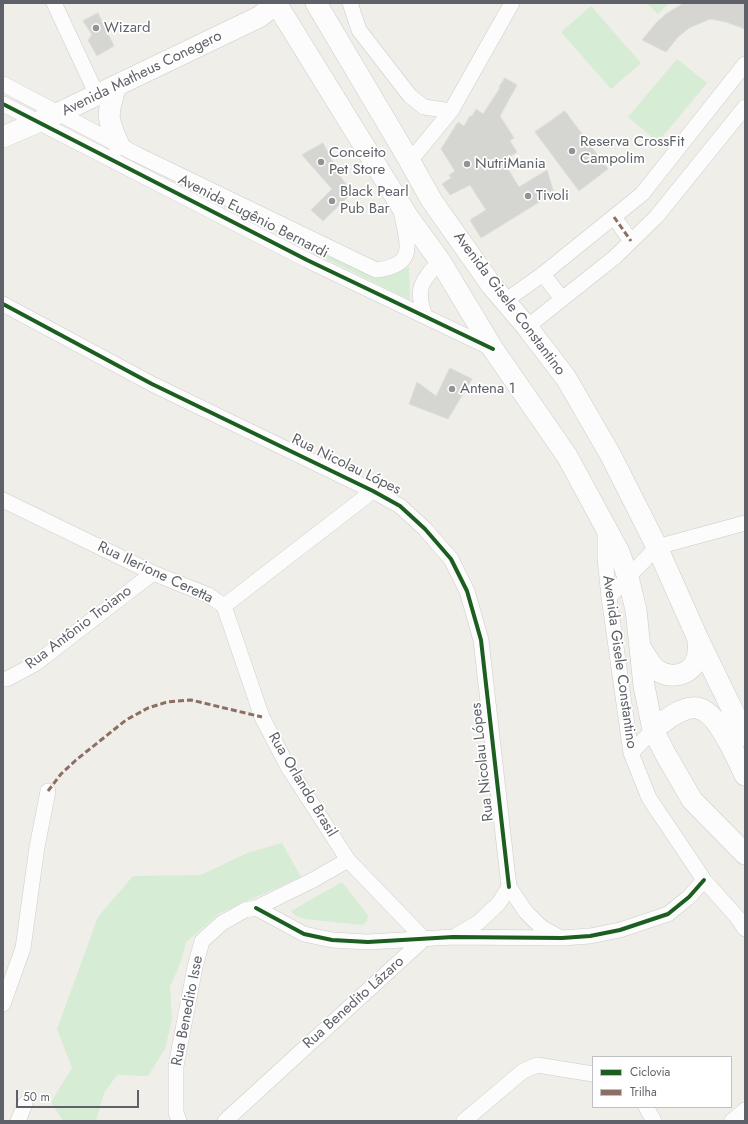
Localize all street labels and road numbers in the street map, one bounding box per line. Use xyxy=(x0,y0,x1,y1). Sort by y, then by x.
street label: Avenida Matheus Conegero xyxy=(59,27,225,121)
street label: Avenida Eugênio Bernardi xyxy=(175,171,331,263)
street label: Avenida Gisele Constantino xyxy=(449,229,569,379)
street label: Rua Nicolau Lópes xyxy=(288,431,404,499)
street label: Rua Ilerione Ceretta xyxy=(94,538,216,608)
street label: Avenida Gisele Constantino xyxy=(598,574,640,750)
street label: Rua Antônio Troiano xyxy=(22,582,136,674)
street label: Rua Nicolau Lópes xyxy=(468,702,498,822)
street label: Rua Orlando Brasil xyxy=(264,729,340,841)
street label: Rua Benedito Lázaro xyxy=(300,953,408,1053)
street label: Rua Benedito Isse xyxy=(168,954,208,1068)

